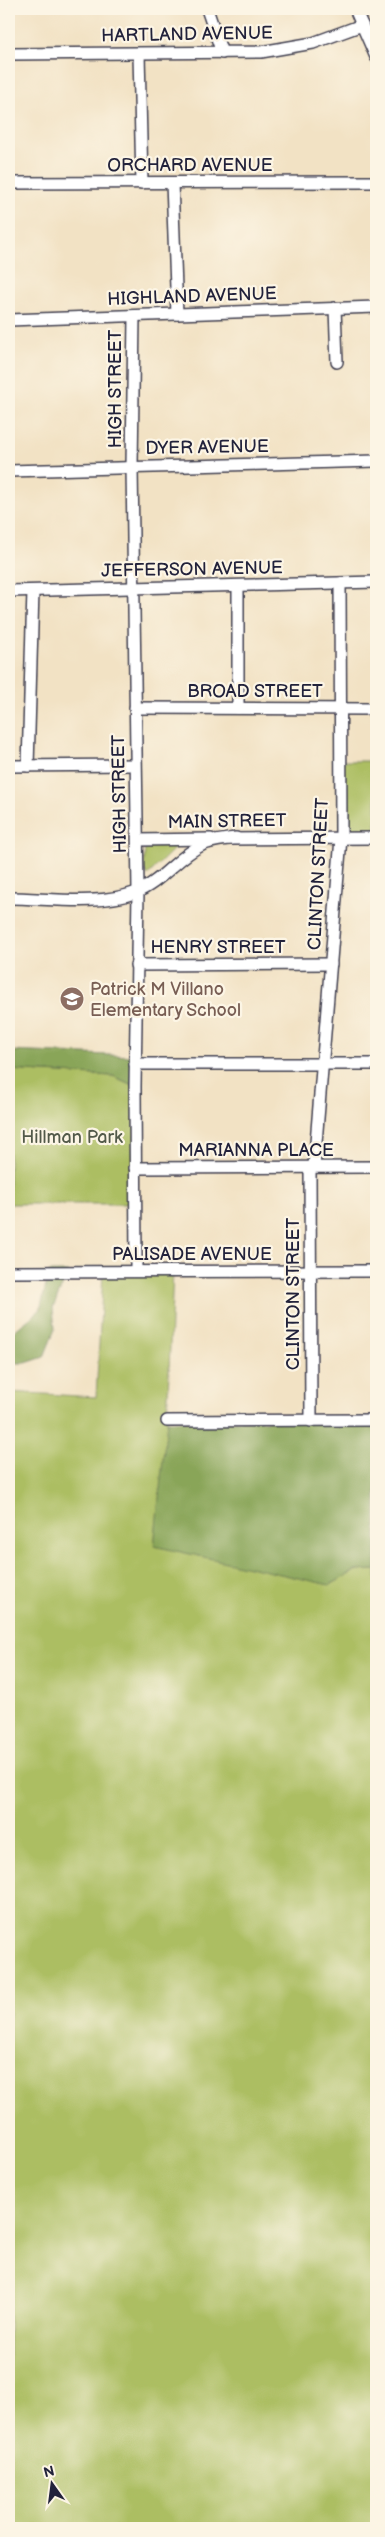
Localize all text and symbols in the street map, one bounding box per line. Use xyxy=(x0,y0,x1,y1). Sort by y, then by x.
street label: HARTLAND AVENUE xyxy=(101,23,273,46)
street label: ORCHARD AVENUE xyxy=(107,155,273,176)
street label: HIGHLAND AVENUE xyxy=(107,283,277,310)
street label: HIGH STREET xyxy=(105,330,126,448)
street label: DYER AVENUE xyxy=(145,436,269,459)
street label: JEFFERSON AVENUE xyxy=(101,557,283,582)
street label: BROAD STREET xyxy=(187,681,323,702)
street label: HIGH STREET xyxy=(108,734,131,853)
street label: CLINTON STREET xyxy=(304,797,333,951)
street label: MAIN STREET xyxy=(167,810,287,833)
street label: HENRY STREET xyxy=(150,937,286,958)
place label: Patrick M Villano Elementary School xyxy=(90,979,241,1021)
school or university icon: Patrick M Villano Elementary School xyxy=(59,986,85,1012)
park label: Hillman Park xyxy=(21,1127,123,1148)
street label: MARIANNA PLACE xyxy=(178,1140,334,1161)
street label: CLINTON STREET xyxy=(283,1218,304,1370)
street label: PALISADE AVENUE xyxy=(112,1244,272,1265)
north arrow xyxy=(28,2460,78,2510)
text: N xyxy=(42,2462,56,2481)

